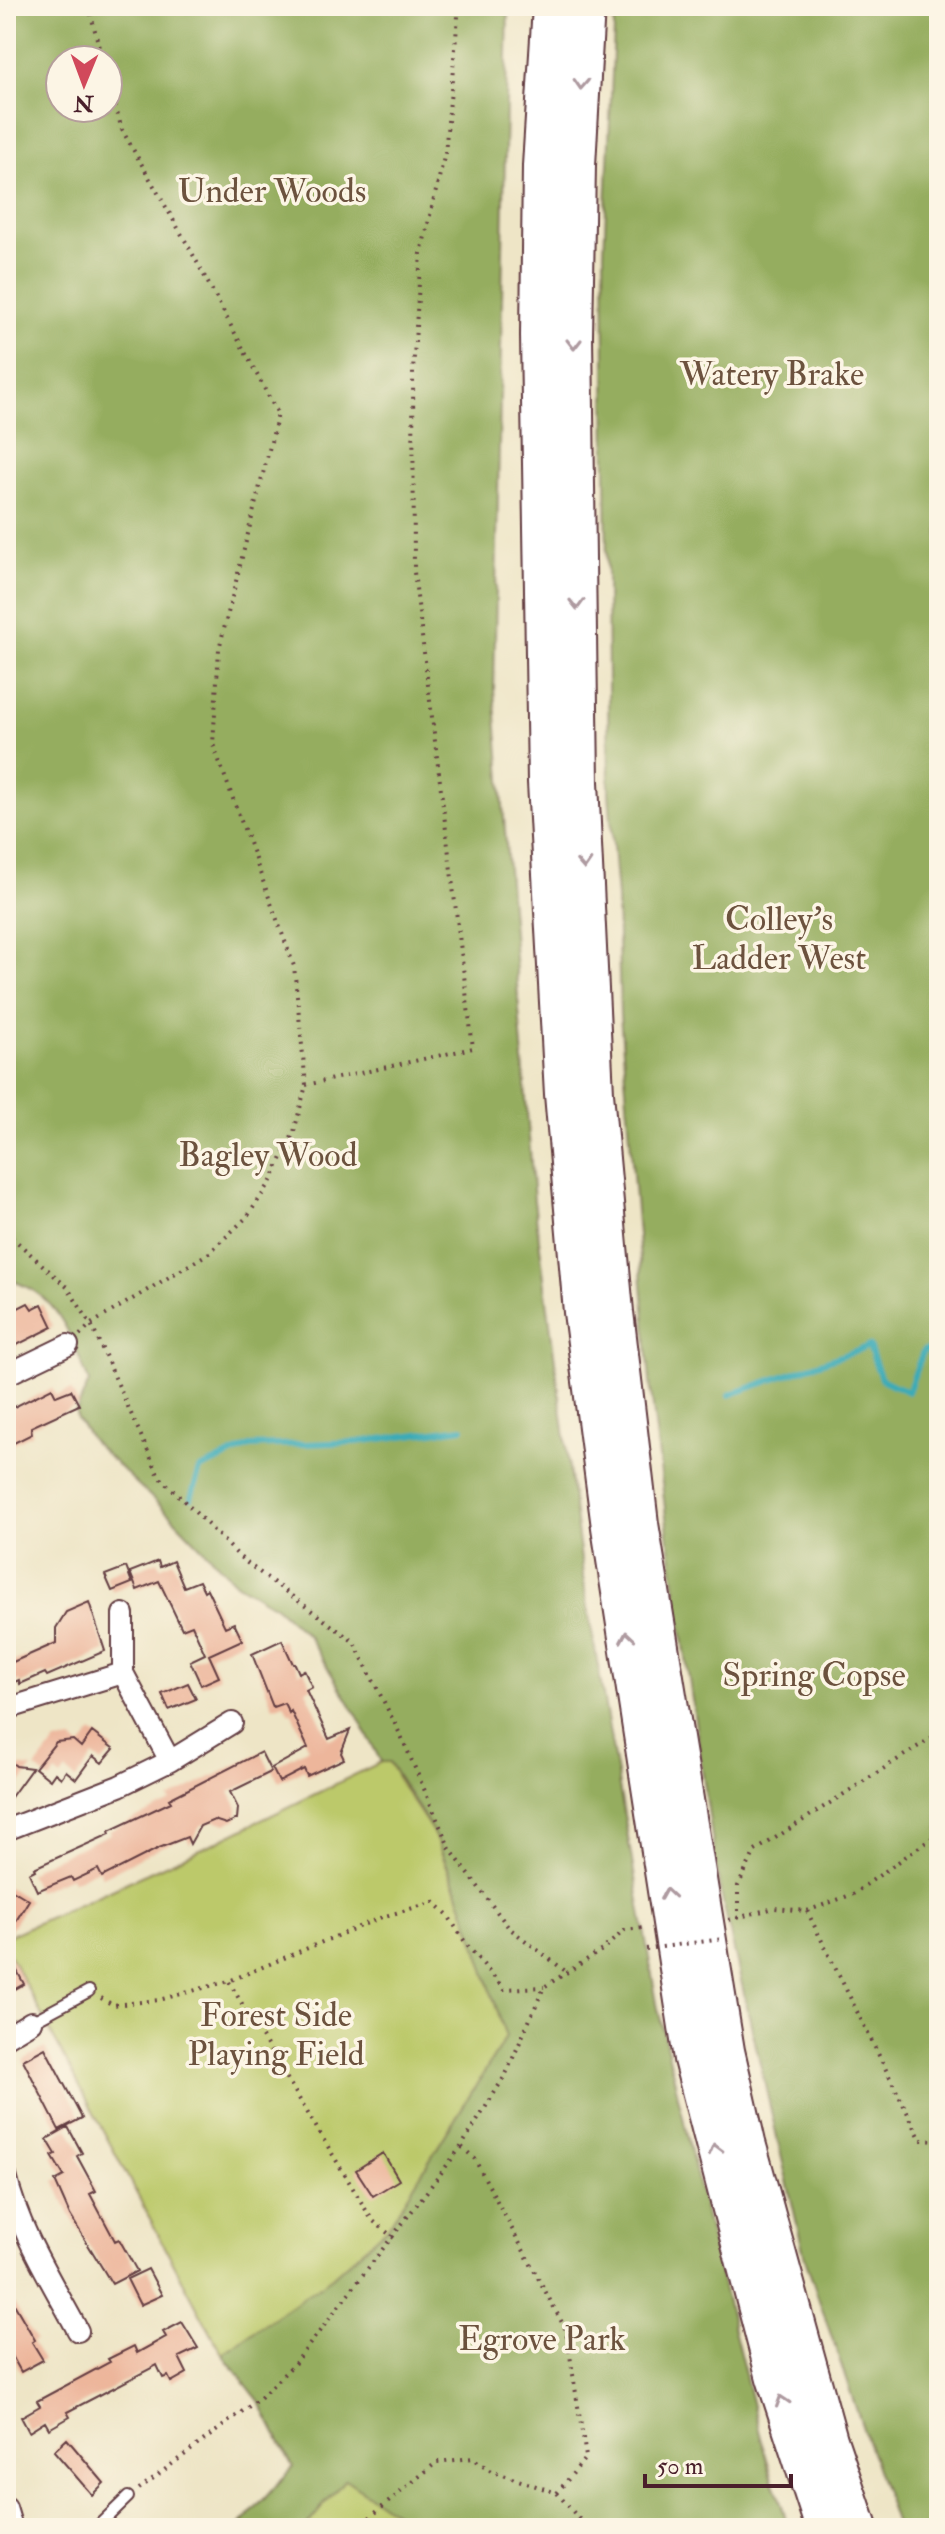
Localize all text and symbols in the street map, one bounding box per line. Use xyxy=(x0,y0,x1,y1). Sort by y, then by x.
north arrow xyxy=(44,44,124,124)
one-way arrow xyxy=(573,78,590,91)
text: N xyxy=(73,89,95,117)
park label: Under Woods xyxy=(178,170,366,213)
one-way arrow xyxy=(565,338,583,351)
park label: Watery Brake xyxy=(679,353,864,396)
one-way arrow xyxy=(569,598,586,611)
one-way arrow xyxy=(575,858,592,871)
park label: Colley's Ladder West xyxy=(692,898,866,980)
park label: Bagley Wood xyxy=(179,1134,358,1177)
one-way arrow xyxy=(619,1631,636,1644)
park label: Spring Copse xyxy=(722,1654,906,1697)
one-way arrow xyxy=(659,1888,676,1901)
park label: Forest Side Playing Field xyxy=(187,1994,365,2076)
one-way arrow xyxy=(708,2143,725,2157)
park label: Egrove Park xyxy=(458,2318,626,2361)
one-way arrow xyxy=(775,2394,791,2408)
scale bar xyxy=(645,2438,791,2488)
text: 50 m xyxy=(657,2451,704,2482)

